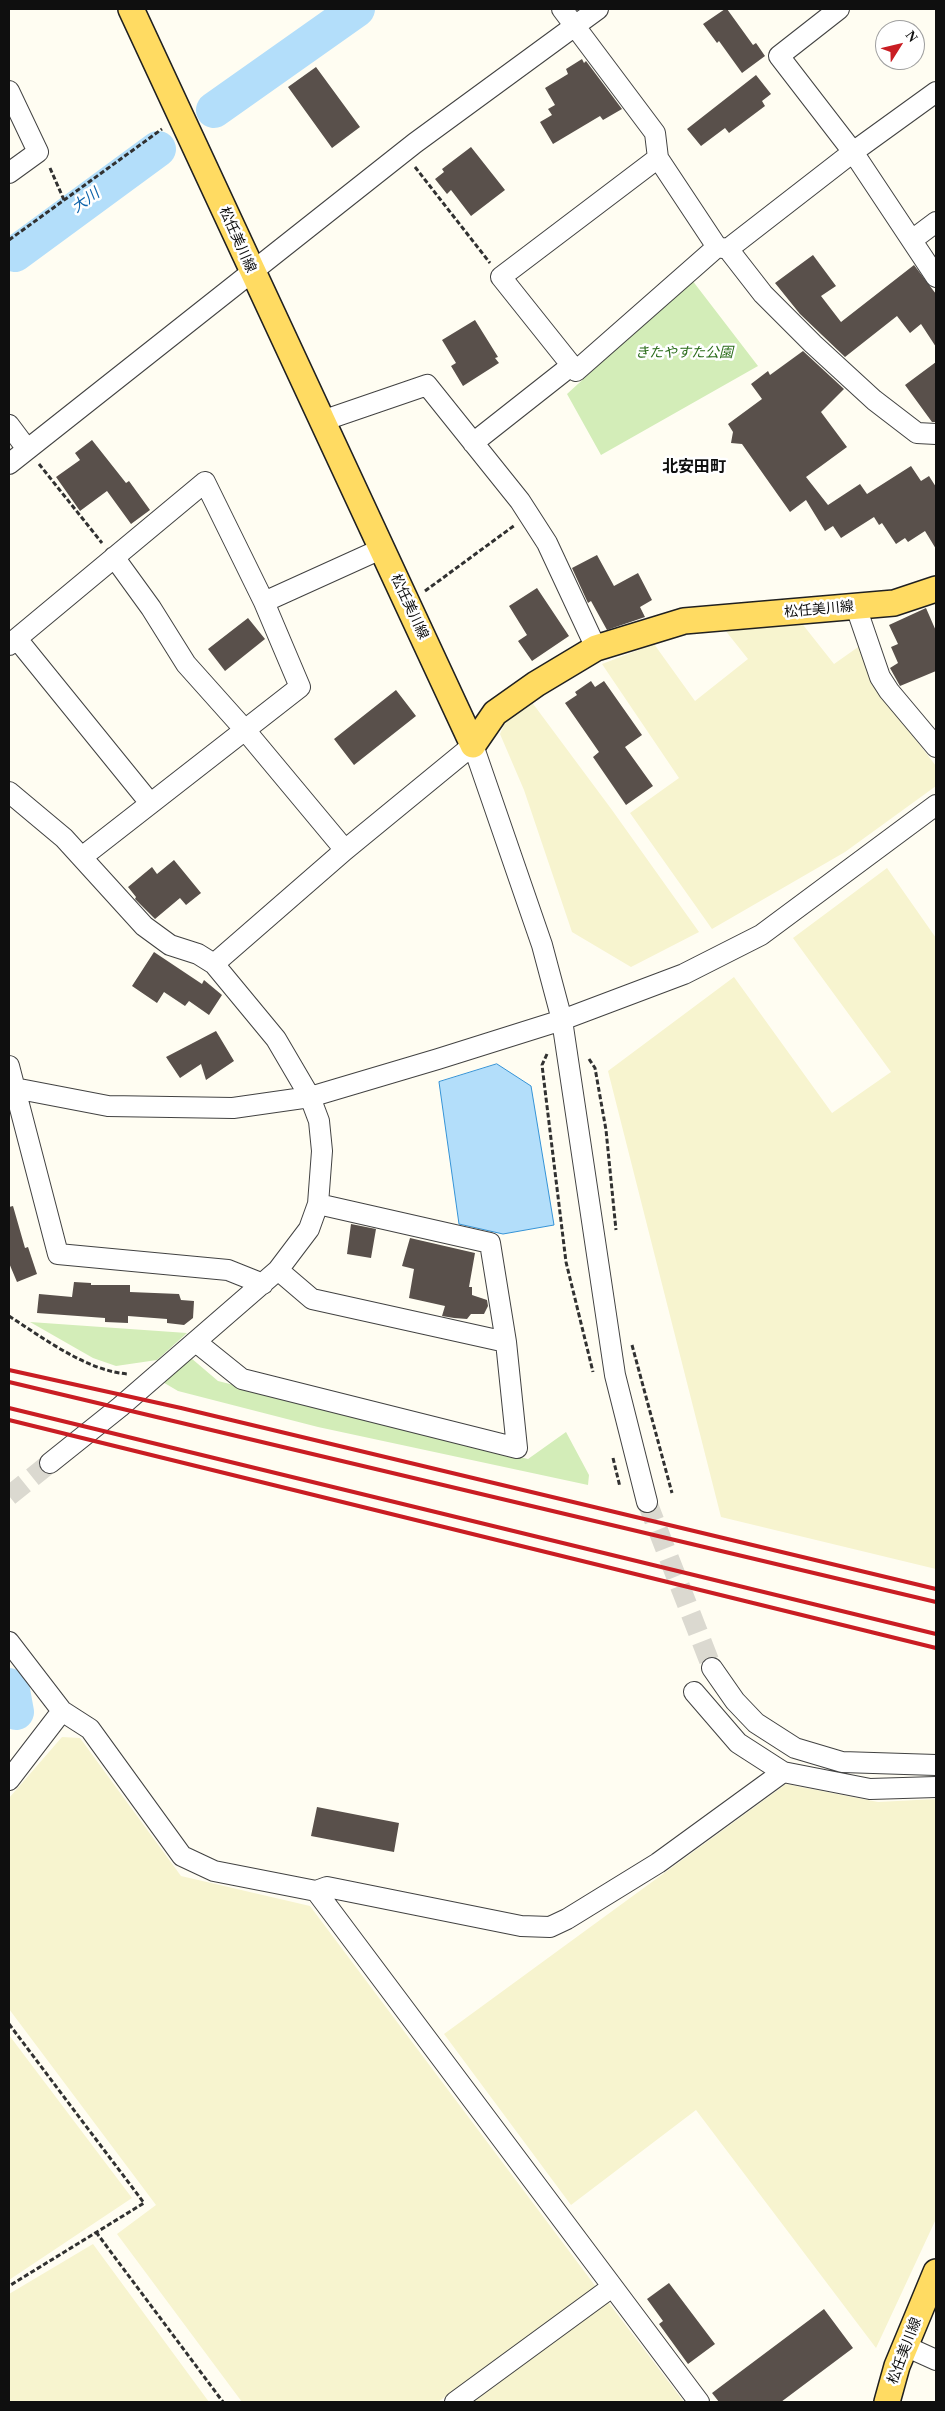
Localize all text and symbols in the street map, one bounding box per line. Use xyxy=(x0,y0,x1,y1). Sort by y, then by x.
north arrow xyxy=(875,20,925,70)
text: N xyxy=(903,28,921,45)
water label: 大川 xyxy=(69,185,103,217)
street label: 松任美川線 xyxy=(215,205,259,275)
park label: きたやすた公園 xyxy=(635,345,733,361)
district label: 北安田町 xyxy=(662,458,726,478)
street label: 松任美川線 xyxy=(387,572,431,642)
street label: 松任美川線 xyxy=(783,599,855,621)
street label: 松任美川線 xyxy=(885,2315,925,2387)

